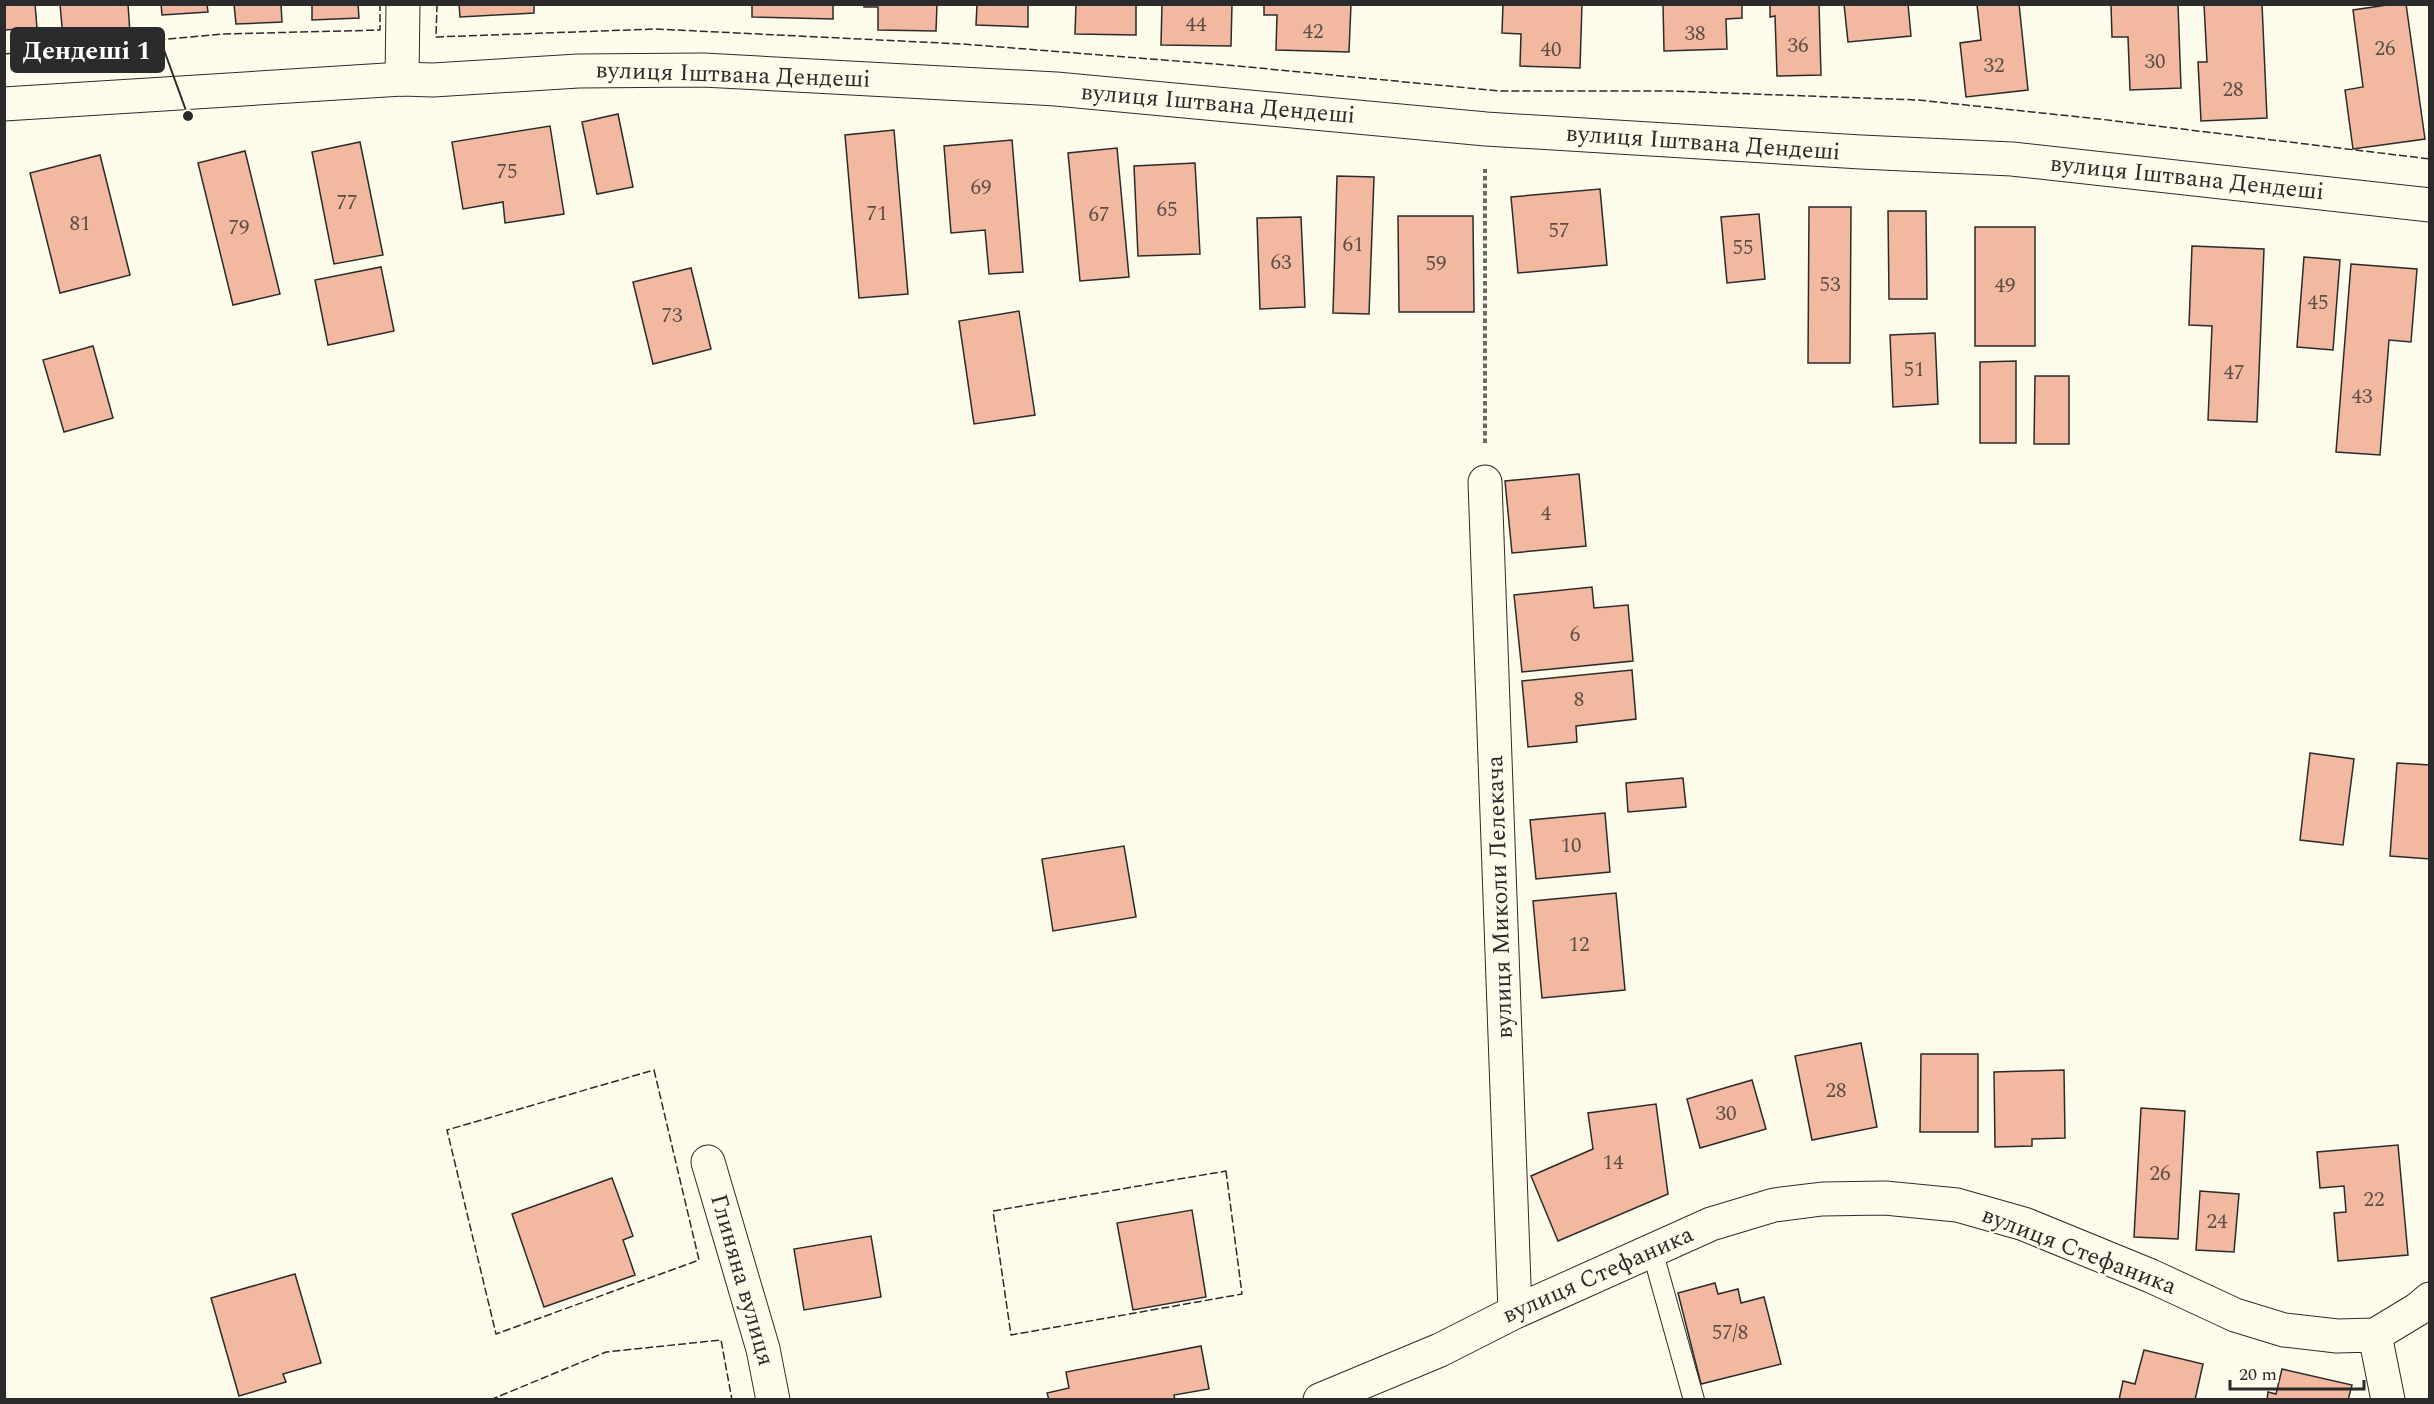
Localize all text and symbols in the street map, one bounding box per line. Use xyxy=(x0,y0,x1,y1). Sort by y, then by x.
house number: 44 xyxy=(1186,9,1207,41)
house number: 42 xyxy=(1303,16,1324,48)
house number: 38 xyxy=(1685,18,1706,50)
callout: Дендеші 1 xyxy=(11,28,164,72)
house number: 36 xyxy=(1788,30,1809,62)
text: Дендеші 1 xyxy=(23,31,151,71)
house number: 26 xyxy=(2375,33,2396,65)
house number: 40 xyxy=(1541,34,1562,66)
house number: 30 xyxy=(2145,46,2166,78)
house number: 32 xyxy=(1984,50,2005,82)
street label: вулиця Іштвана Дендеші xyxy=(595,52,871,98)
street label: вулиця Іштвана Дендеші xyxy=(1079,74,1357,134)
house number: 28 xyxy=(2223,74,2244,106)
street label: вулиця Іштвана Дендеші xyxy=(1564,115,1842,171)
street label: вулиця Іштвана Дендеші xyxy=(2048,146,2326,210)
house number: 75 xyxy=(497,156,518,188)
house number: 69 xyxy=(971,172,992,204)
house number: 77 xyxy=(337,187,358,219)
house number: 65 xyxy=(1157,194,1178,226)
house number: 71 xyxy=(867,198,888,230)
house number: 67 xyxy=(1089,199,1110,231)
house number: 81 xyxy=(70,208,91,240)
house number: 79 xyxy=(229,212,250,244)
house number: 57 xyxy=(1549,215,1570,247)
house number: 61 xyxy=(1343,229,1364,261)
house number: 55 xyxy=(1733,232,1754,264)
house number: 63 xyxy=(1271,247,1292,279)
house number: 59 xyxy=(1426,248,1447,280)
house number: 53 xyxy=(1820,269,1841,301)
house number: 49 xyxy=(1995,270,2016,302)
house number: 45 xyxy=(2308,287,2329,319)
house number: 73 xyxy=(662,300,683,332)
house number: 51 xyxy=(1904,354,1925,386)
house number: 47 xyxy=(2224,357,2245,389)
house number: 43 xyxy=(2352,381,2373,413)
house number: 4 xyxy=(1541,498,1552,530)
house number: 6 xyxy=(1570,619,1580,651)
house number: 8 xyxy=(1574,684,1584,716)
street label: вулиця Миколи Лелекача xyxy=(1477,754,1523,1039)
house number: 10 xyxy=(1561,830,1582,862)
house number: 12 xyxy=(1569,929,1590,961)
house number: 28 xyxy=(1826,1075,1847,1107)
house number: 30 xyxy=(1716,1098,1737,1130)
house number: 14 xyxy=(1603,1147,1624,1179)
house number: 26 xyxy=(2150,1158,2171,1190)
house number: 22 xyxy=(2364,1184,2385,1216)
street label: Глиняна вулиця xyxy=(700,1190,784,1370)
street label: вулиця Стефаника xyxy=(1976,1197,2182,1305)
house number: 24 xyxy=(2207,1206,2228,1238)
street label: вулиця Стефаника xyxy=(1497,1217,1700,1333)
house number: 57/8 xyxy=(1712,1317,1748,1349)
scale bar xyxy=(2230,1353,2364,1391)
text: 20 m xyxy=(2239,1361,2277,1388)

